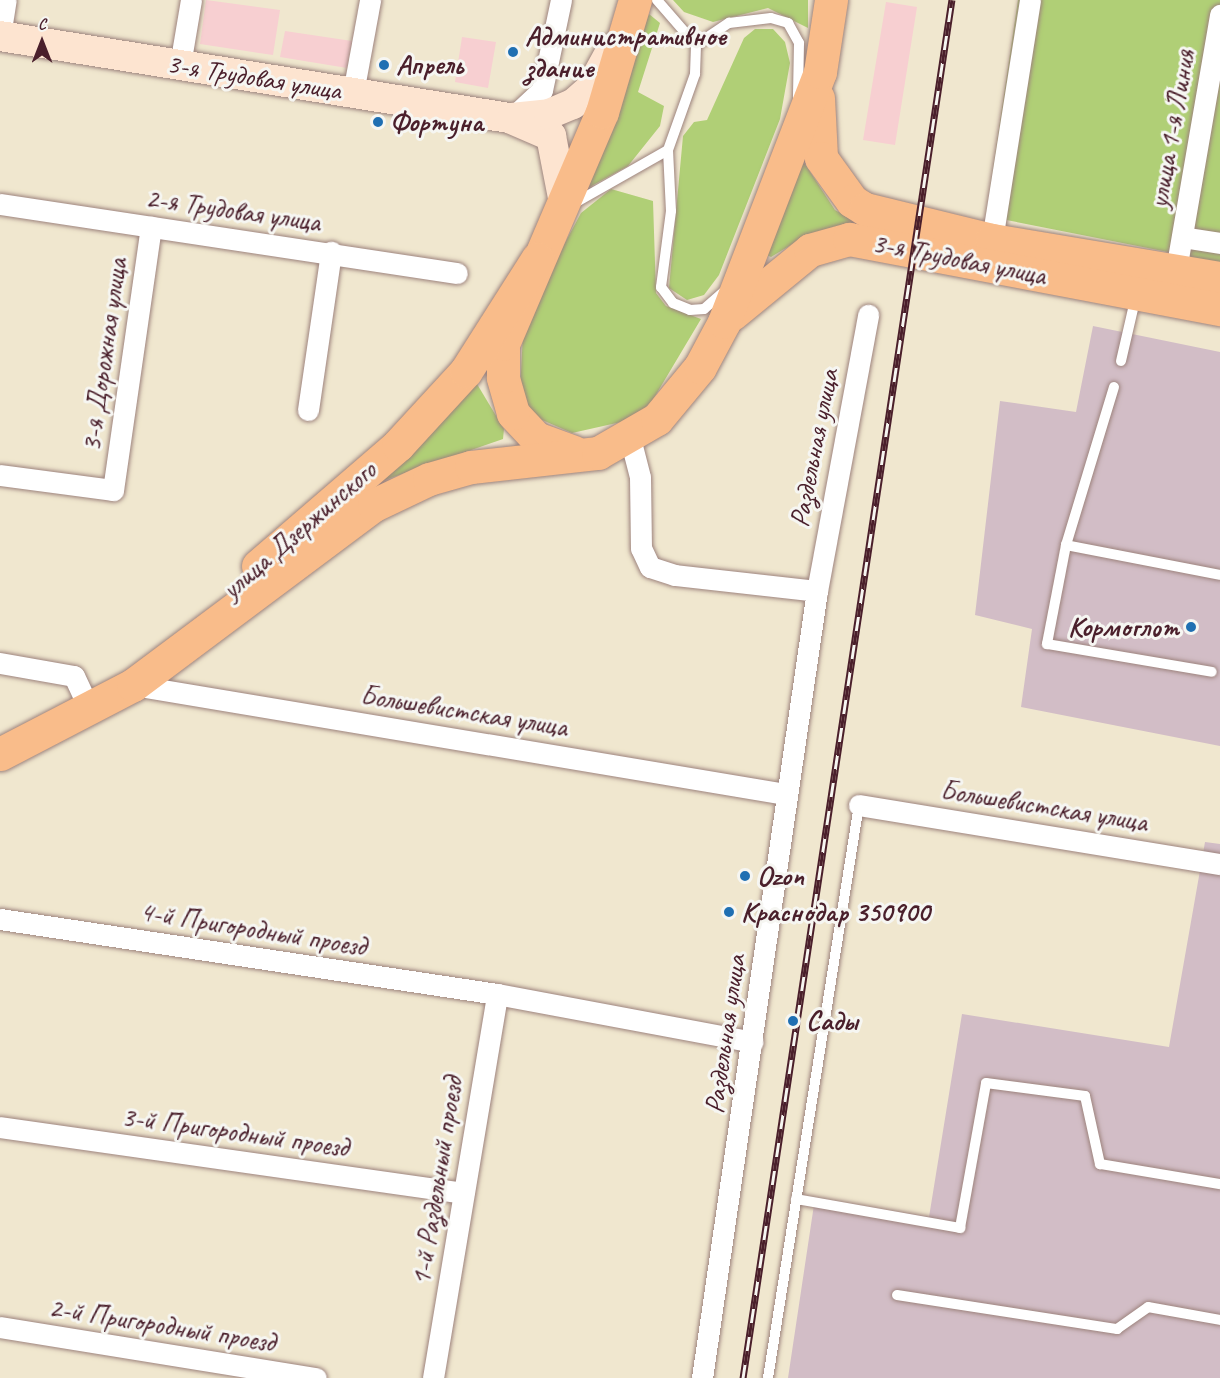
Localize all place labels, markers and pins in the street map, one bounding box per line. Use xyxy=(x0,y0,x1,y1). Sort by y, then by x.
place label: Административное здание xyxy=(525,19,726,85)
marker: Административное здание xyxy=(506,45,520,59)
place label: Апрель xyxy=(396,48,463,82)
marker: Апрель xyxy=(377,58,391,72)
place label: Фортуна xyxy=(390,105,483,139)
marker: Фортуна xyxy=(371,115,385,129)
place label: Кормоглот xyxy=(1068,610,1179,644)
marker: Кормоглот xyxy=(1184,620,1198,634)
place label: Ozon xyxy=(757,859,804,893)
marker: Ozon xyxy=(738,869,752,883)
place label: Краснодар 350900 xyxy=(741,895,930,929)
marker: Краснодар 350900 xyxy=(722,905,736,919)
place label: Сады xyxy=(806,1004,858,1038)
marker: Сады xyxy=(784,1012,802,1030)

